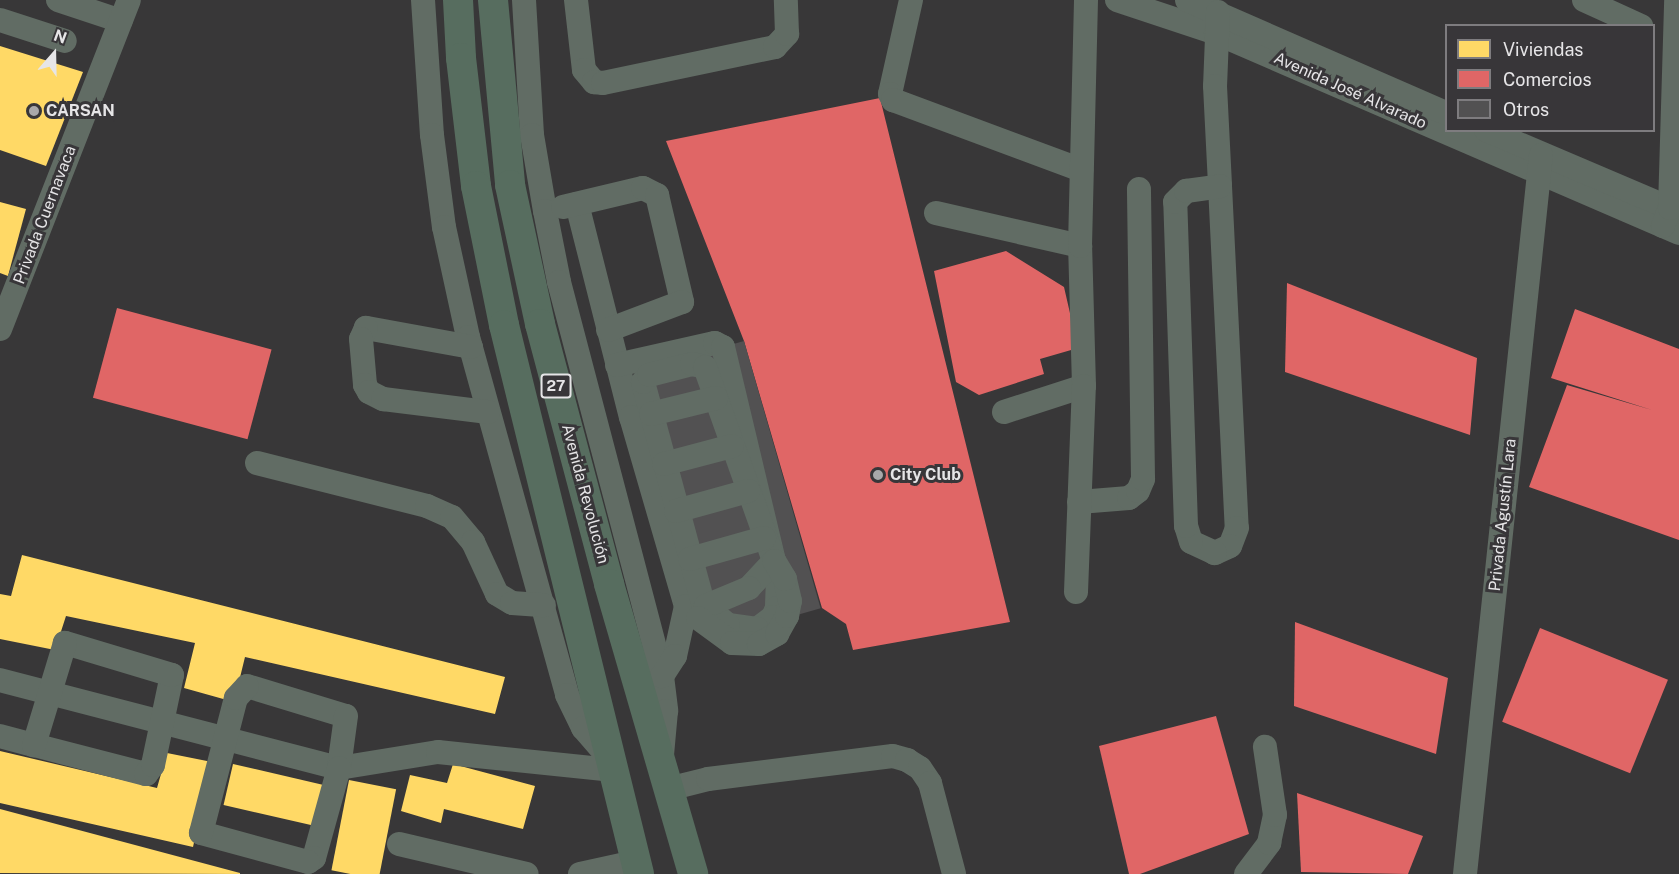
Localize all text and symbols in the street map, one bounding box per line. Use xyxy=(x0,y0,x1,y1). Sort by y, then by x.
north arrow xyxy=(24,24,84,84)
legend xyxy=(1445,24,1655,132)
text: N xyxy=(51,26,69,48)
text: Viviendas xyxy=(1503,39,1583,60)
street label: Avenida José Alvarado xyxy=(1271,49,1429,133)
text: Comercios xyxy=(1503,69,1592,90)
text: Otros xyxy=(1503,99,1549,120)
place label: CARSAN xyxy=(46,101,115,121)
marker: CARSAN xyxy=(27,104,41,118)
street label: Privada Cuernavaca xyxy=(10,143,80,287)
road number: 27 xyxy=(540,374,572,398)
street label: Avenida Revolución xyxy=(557,422,613,566)
street label: Privada Agustín Lara xyxy=(1485,438,1521,592)
place label: City Club xyxy=(890,465,961,485)
marker: City Club xyxy=(871,468,885,482)

